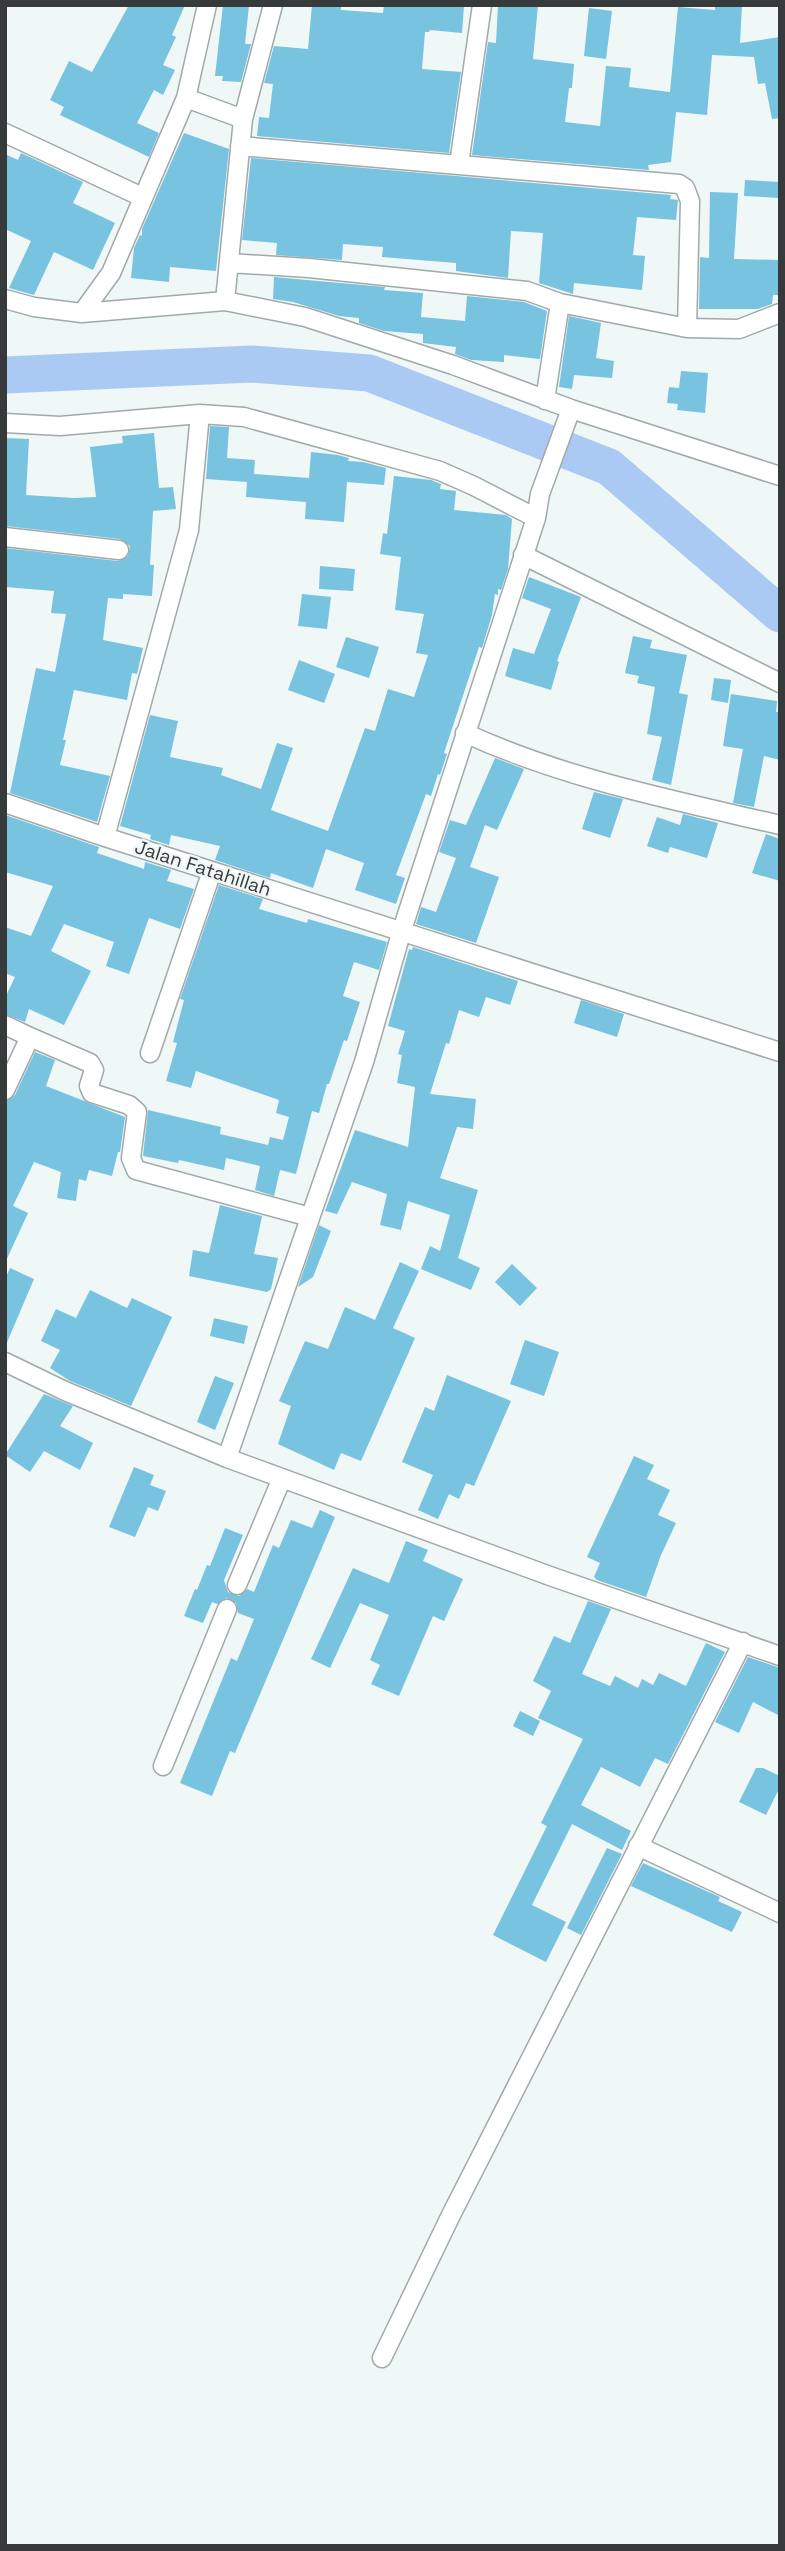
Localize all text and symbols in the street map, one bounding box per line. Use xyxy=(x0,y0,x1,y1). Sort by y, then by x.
street label: Jalan Fatahillah xyxy=(132,834,274,902)

